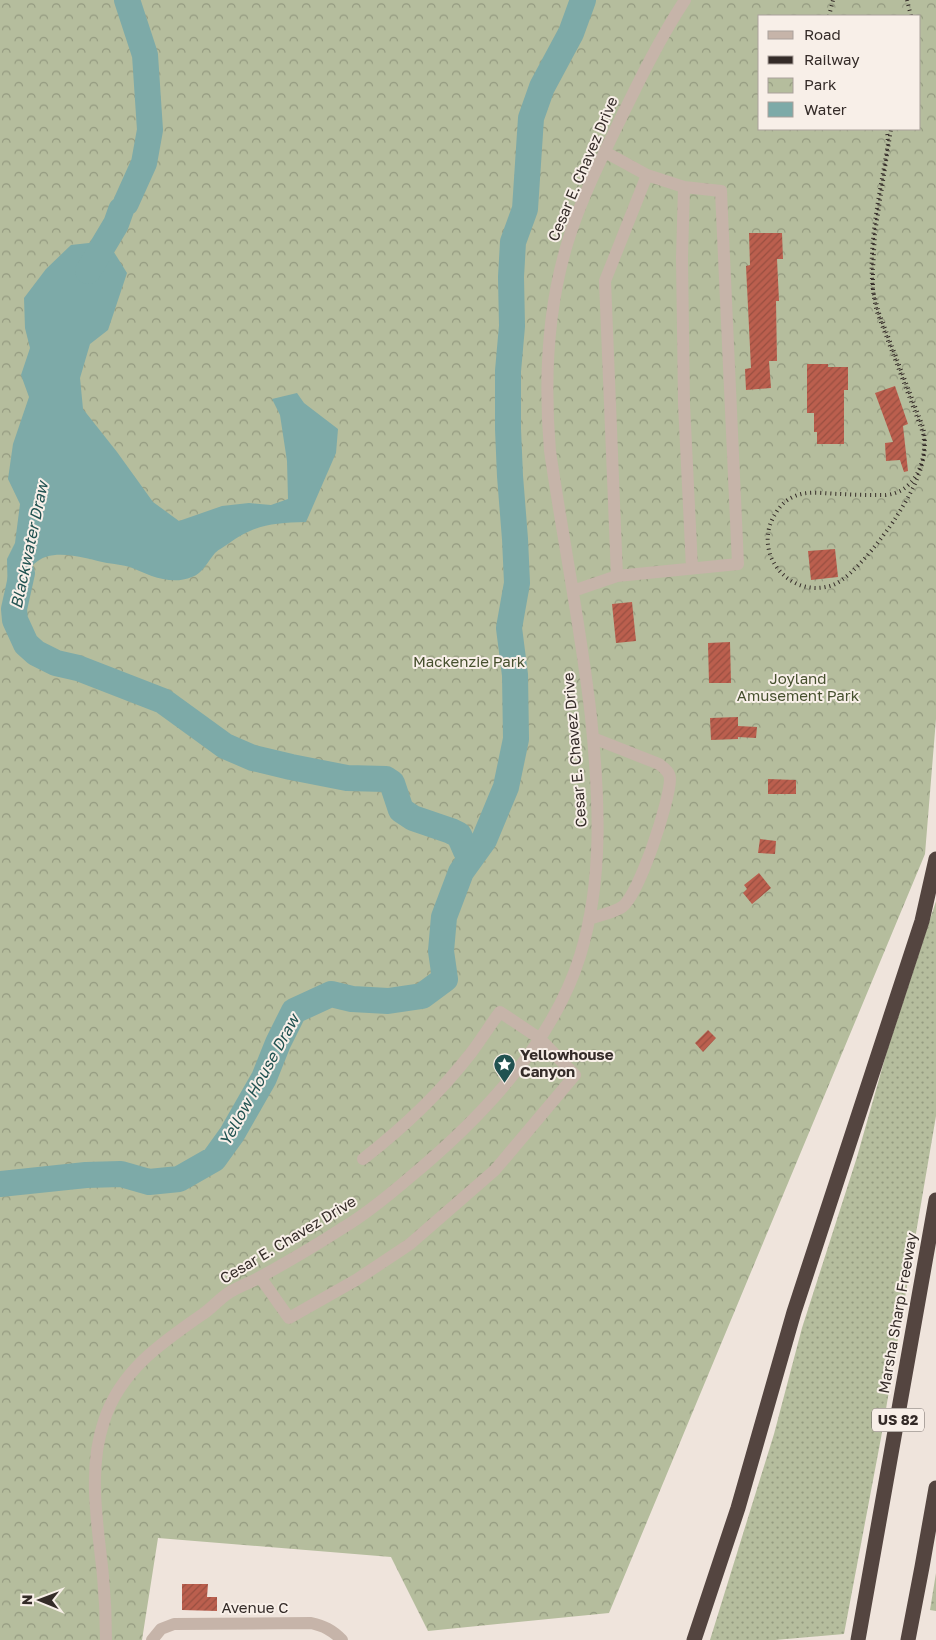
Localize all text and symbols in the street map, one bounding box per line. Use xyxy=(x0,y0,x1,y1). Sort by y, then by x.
legend xyxy=(758,15,921,130)
text: Road xyxy=(804,25,841,43)
text: Railway xyxy=(804,50,860,68)
text: Park xyxy=(804,75,837,93)
street label: Cesar E. Chavez Drive xyxy=(543,93,621,244)
text: Water xyxy=(804,100,847,118)
water label: Blackwater Draw xyxy=(6,478,53,610)
park label: Mackenzie Park xyxy=(413,652,526,670)
park label: Joyland Amusement Park xyxy=(737,669,860,704)
street label: Cesar E. Chavez Drive xyxy=(558,672,590,828)
water label: Yellow House Draw xyxy=(215,1009,304,1149)
place label: Yellowhouse Canyon xyxy=(520,1045,614,1080)
place icon: Yellowhouse Canyon xyxy=(492,1052,516,1083)
street label: Cesar E. Chavez Drive xyxy=(216,1191,359,1287)
street label: Marsha Sharp Freeway xyxy=(874,1230,920,1395)
road number: US 82 xyxy=(872,1408,924,1432)
north arrow xyxy=(15,1575,65,1625)
text: N xyxy=(18,1594,35,1605)
street label: Avenue C xyxy=(222,1598,288,1616)

